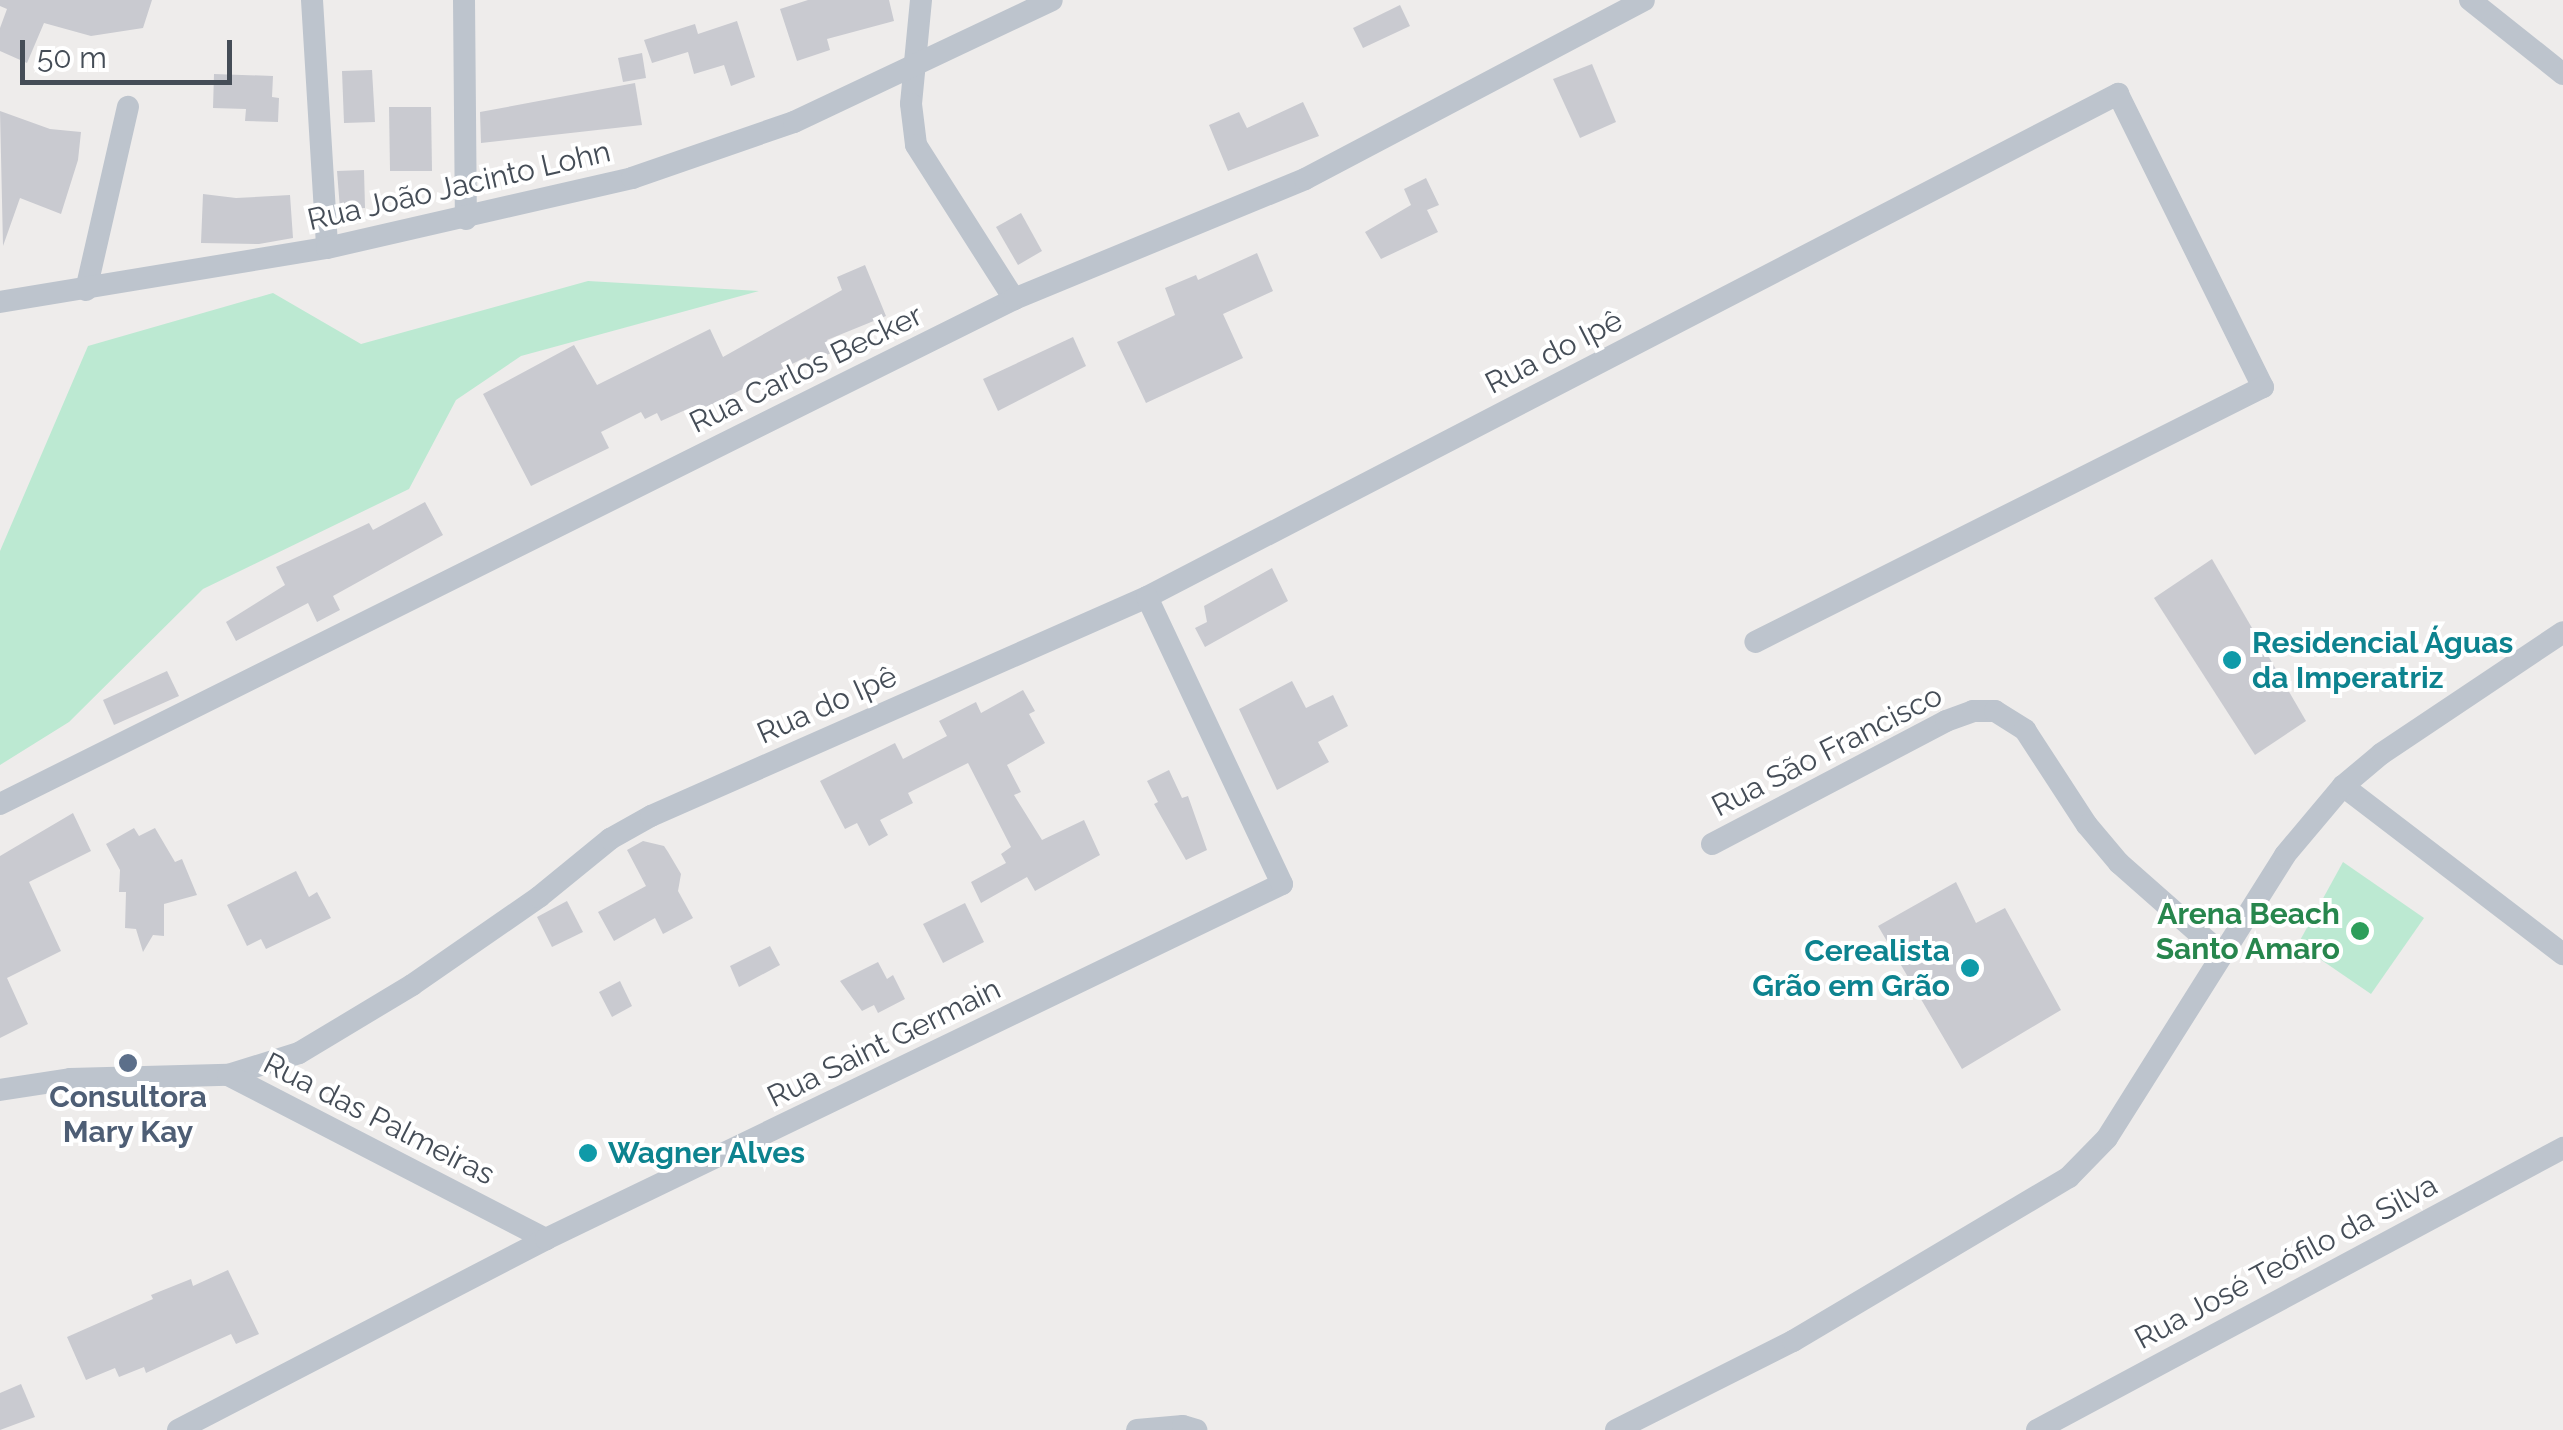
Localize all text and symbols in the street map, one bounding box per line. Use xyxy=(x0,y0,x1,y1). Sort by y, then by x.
scale bar xyxy=(25,20,238,82)
text: 50 m xyxy=(37,40,107,75)
street label: Rua João Jacinto Lohn xyxy=(303,133,615,239)
street label: Rua Carlos Becker xyxy=(684,297,928,441)
street label: Rua do Ipê xyxy=(1479,302,1629,402)
place label: Residencial Águas da Imperatriz xyxy=(2252,625,2515,696)
marker: Residencial Águas da Imperatriz xyxy=(2221,649,2243,671)
street label: Rua do Ipê xyxy=(752,658,902,752)
street label: Rua São Francisco xyxy=(1706,677,1948,825)
place label: Arena Beach Santo Amaro xyxy=(2155,896,2340,966)
marker: Arena Beach Santo Amaro xyxy=(2349,920,2371,942)
place label: Cerealista Grão em Grão xyxy=(1752,933,1950,1004)
marker: Cerealista Grão em Grão xyxy=(1959,957,1981,979)
street label: Rua Saint Germain xyxy=(762,971,1006,1115)
street label: Rua das Palmeiras xyxy=(258,1045,500,1193)
marker: Consultora Mary Kay xyxy=(117,1052,139,1074)
place label: Consultora Mary Kay xyxy=(49,1079,207,1150)
place label: Wagner Alves xyxy=(608,1135,807,1171)
marker: Wagner Alves xyxy=(577,1142,599,1164)
street label: Rua José Teófilo da Silva xyxy=(2128,1167,2444,1357)

